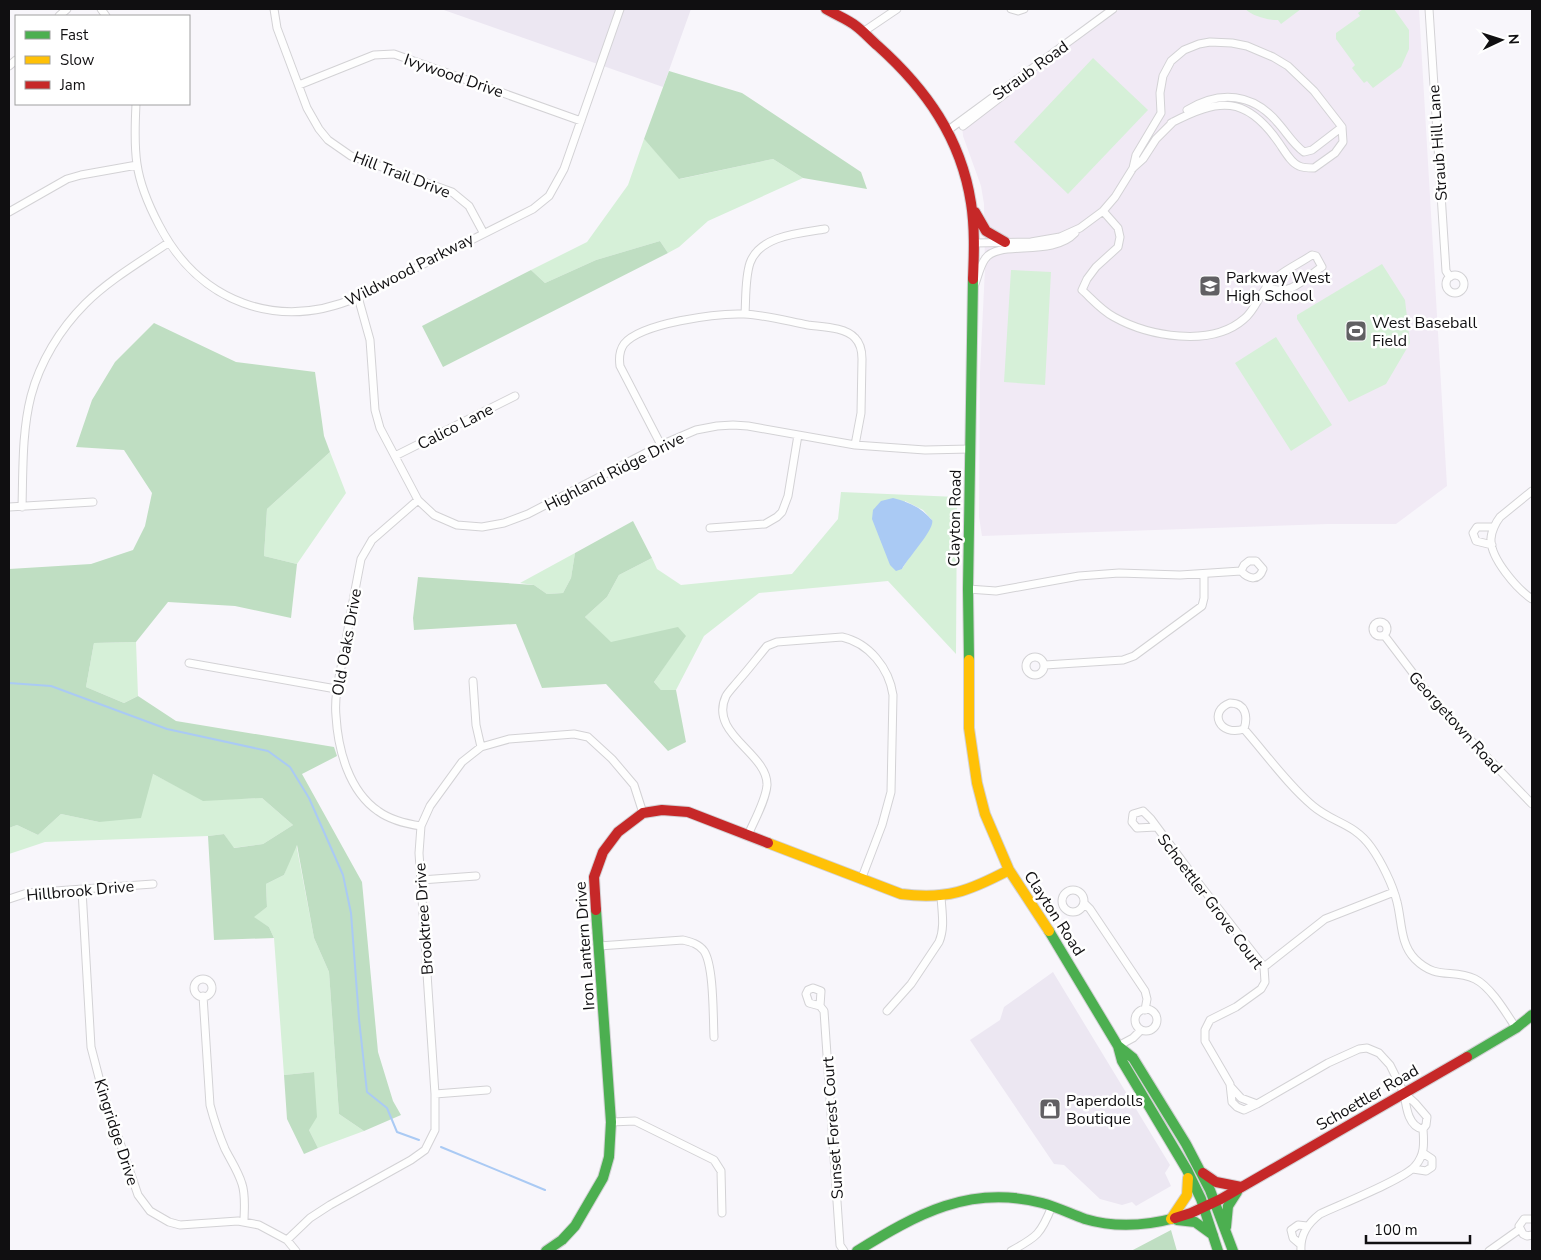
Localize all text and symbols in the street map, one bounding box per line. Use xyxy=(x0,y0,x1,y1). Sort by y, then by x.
legend xyxy=(15,15,190,105)
north arrow xyxy=(1476,15,1526,65)
text: Fast xyxy=(60,25,89,45)
text: N xyxy=(1504,33,1523,45)
street label: Straub Road xyxy=(988,36,1073,106)
street label: Ivywood Drive xyxy=(401,49,506,103)
text: Slow xyxy=(60,50,95,70)
text: Jam xyxy=(59,75,86,95)
street label: Straub Hill Lane xyxy=(1423,84,1453,202)
street label: Hill Trail Drive xyxy=(350,146,453,204)
street label: Wildwood Parkway xyxy=(341,228,478,312)
place label: Parkway West High School xyxy=(1226,267,1331,307)
school or university icon: Parkway West High School xyxy=(1198,274,1222,298)
place label: West Baseball Field xyxy=(1372,312,1478,352)
sports icon: West Baseball Field xyxy=(1344,319,1368,343)
street label: Calico Lane xyxy=(414,398,497,455)
street label: Highland Ridge Drive xyxy=(541,427,688,517)
street label: Clayton Road xyxy=(943,469,967,567)
street label: Old Oaks Drive xyxy=(327,587,367,698)
street label: Georgetown Road xyxy=(1403,667,1507,779)
street label: Schoettler Grove Court xyxy=(1152,829,1269,974)
street label: Brooktree Drive xyxy=(409,862,439,976)
street label: Clayton Road xyxy=(1018,867,1090,960)
street label: Hillbrook Drive xyxy=(25,875,135,907)
street label: Iron Lantern Drive xyxy=(570,881,600,1011)
street label: Sunset Forest Court xyxy=(817,1056,849,1200)
street label: Schoettler Road xyxy=(1312,1060,1423,1136)
street label: Kingridge Drive xyxy=(88,1076,144,1188)
place label: Paperdolls Boutique xyxy=(1066,1090,1143,1130)
shop icon: Paperdolls Boutique xyxy=(1038,1097,1062,1121)
scale bar xyxy=(1366,1212,1470,1244)
text: 100 m xyxy=(1374,1220,1418,1240)

